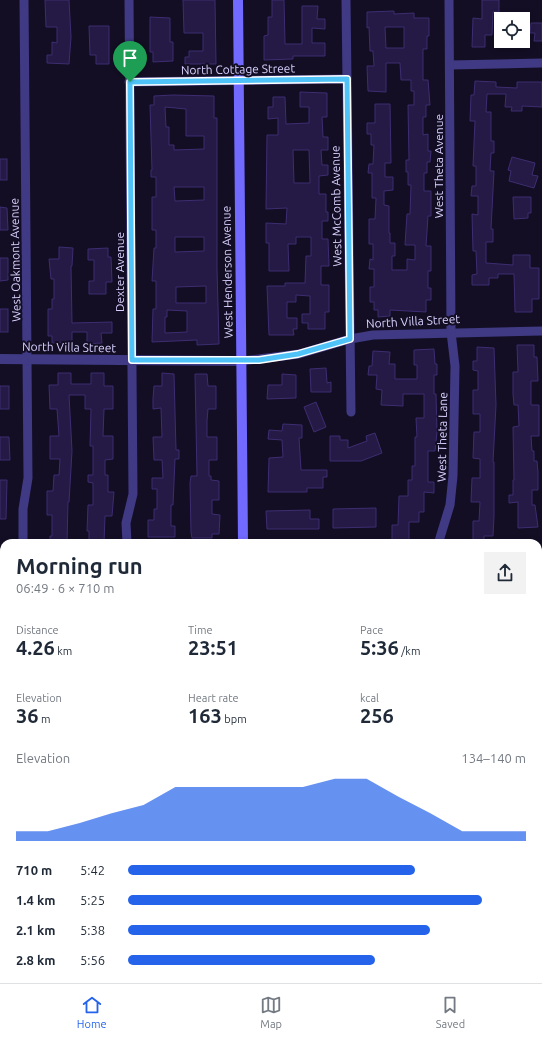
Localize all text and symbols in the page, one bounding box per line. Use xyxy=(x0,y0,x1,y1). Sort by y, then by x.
map controls xyxy=(494,12,530,48)
button: locate xyxy=(494,12,530,48)
pin xyxy=(113,41,147,82)
icon: arrive xyxy=(119,47,141,69)
street label: North Cottage Street xyxy=(181,61,295,76)
street label: West Theta Avenue xyxy=(432,114,445,218)
street label: West McComb Avenue xyxy=(328,145,344,267)
street label: West Oakmont Avenue xyxy=(7,198,23,322)
street label: West Henderson Avenue xyxy=(219,206,235,338)
street label: Dexter Avenue xyxy=(113,232,126,312)
street label: North Villa Street xyxy=(366,312,461,330)
street label: North Villa Street xyxy=(22,340,116,354)
street label: West Theta Lane xyxy=(435,392,449,482)
button: share xyxy=(484,552,526,594)
text: Morning run xyxy=(16,553,143,578)
text: 06:49 · 6 × 710 m xyxy=(16,581,115,595)
text: Distance xyxy=(16,624,59,636)
text: Time xyxy=(188,624,213,636)
text: Pace xyxy=(360,624,383,636)
text: 4.26 xyxy=(16,636,55,659)
text: 23:51 xyxy=(188,636,238,659)
text: 5:36 xyxy=(360,636,399,659)
text: km xyxy=(55,645,72,657)
text: /km xyxy=(399,645,420,657)
text: Elevation xyxy=(16,692,62,704)
text: Heart rate xyxy=(188,692,239,704)
text: kcal xyxy=(360,692,379,704)
text: 36 xyxy=(16,704,39,727)
text: 163 xyxy=(188,704,222,727)
text: 256 xyxy=(360,704,394,727)
text: m xyxy=(39,713,51,725)
text: bpm xyxy=(222,713,247,725)
text: Elevation xyxy=(16,751,70,765)
text: 134–140 m xyxy=(461,751,526,765)
text: 710 m xyxy=(16,863,52,877)
text: 5:42 xyxy=(80,863,105,877)
text: 1.4 km xyxy=(16,893,55,907)
text: 5:25 xyxy=(80,893,105,907)
text: 2.1 km xyxy=(16,923,55,937)
text: 5:38 xyxy=(80,923,105,937)
text: 2.8 km xyxy=(16,953,55,967)
text: 5:56 xyxy=(80,953,105,967)
tab: Home xyxy=(77,994,107,1030)
tab: Map xyxy=(260,994,282,1030)
tab: Saved xyxy=(436,994,465,1030)

